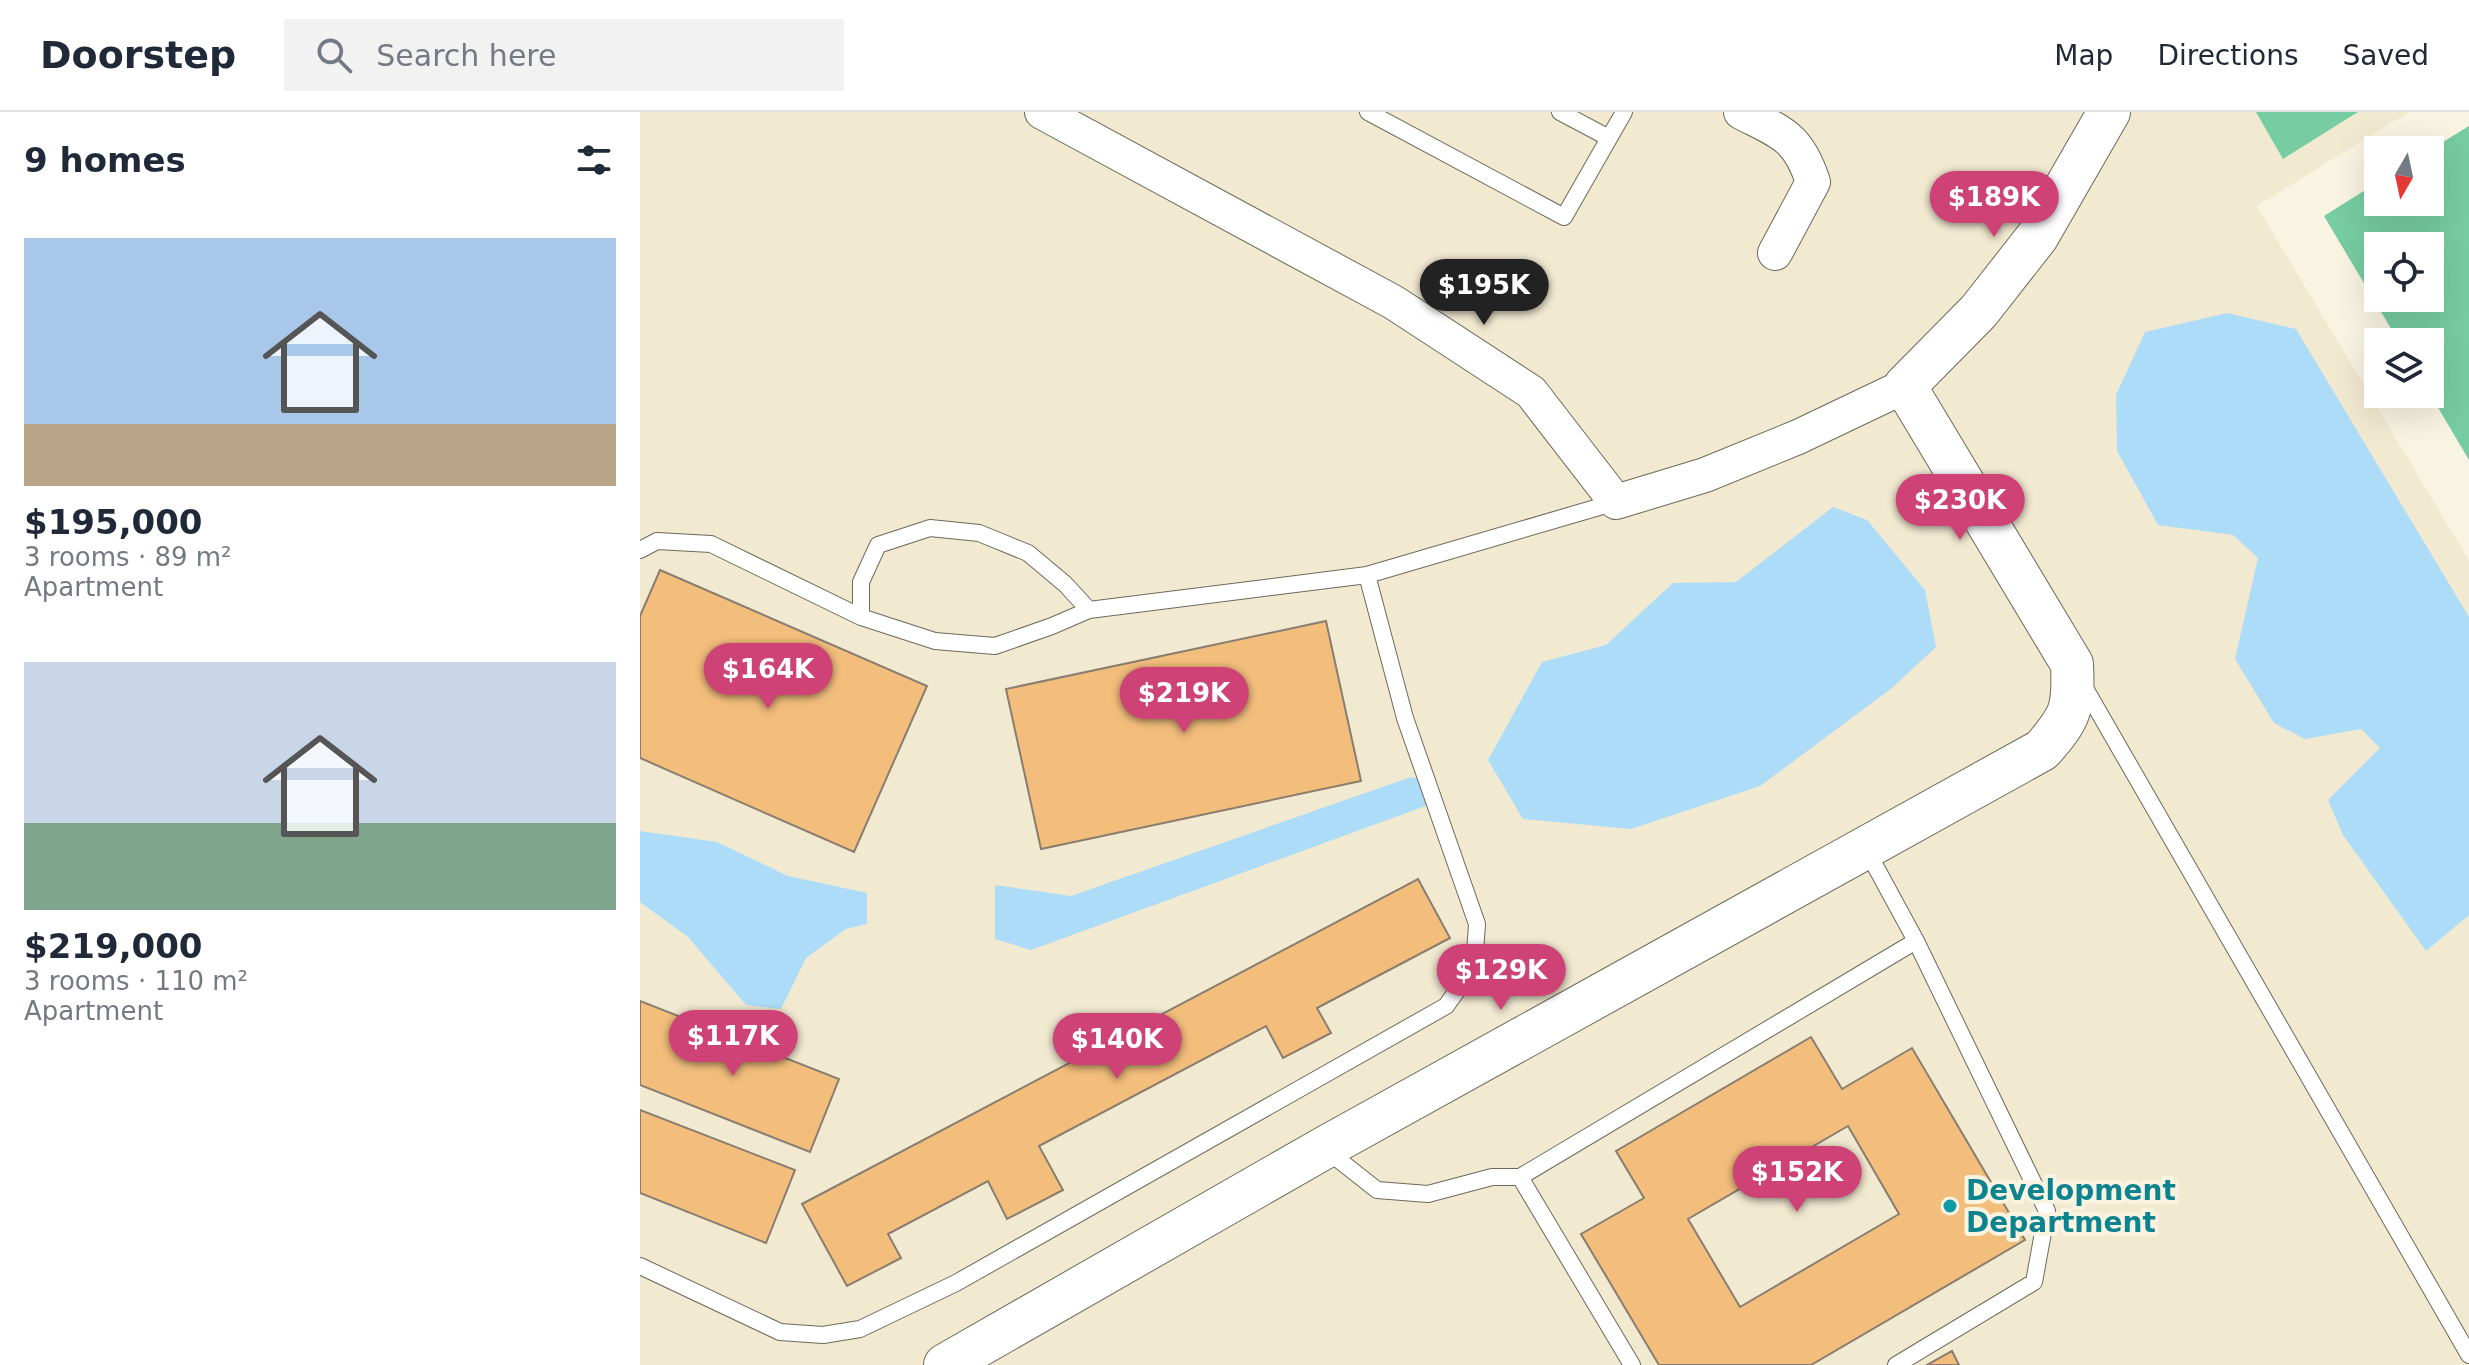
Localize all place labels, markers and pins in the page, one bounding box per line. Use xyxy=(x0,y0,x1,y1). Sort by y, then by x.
pin: $189K xyxy=(1938,171,2050,239)
pin: $195K xyxy=(1428,259,1540,327)
pin: $230K xyxy=(1904,474,2016,542)
pin: $164K xyxy=(712,643,824,711)
pin: $219K xyxy=(1128,667,1240,735)
pin: $129K xyxy=(1445,944,1557,1012)
pin: $117K xyxy=(677,1010,789,1078)
pin: $140K xyxy=(1061,1013,1173,1081)
pin: $152K xyxy=(1741,1146,1853,1214)
place label: Development Department xyxy=(1966,1174,2176,1239)
marker: Development Department xyxy=(1941,1197,1959,1215)

